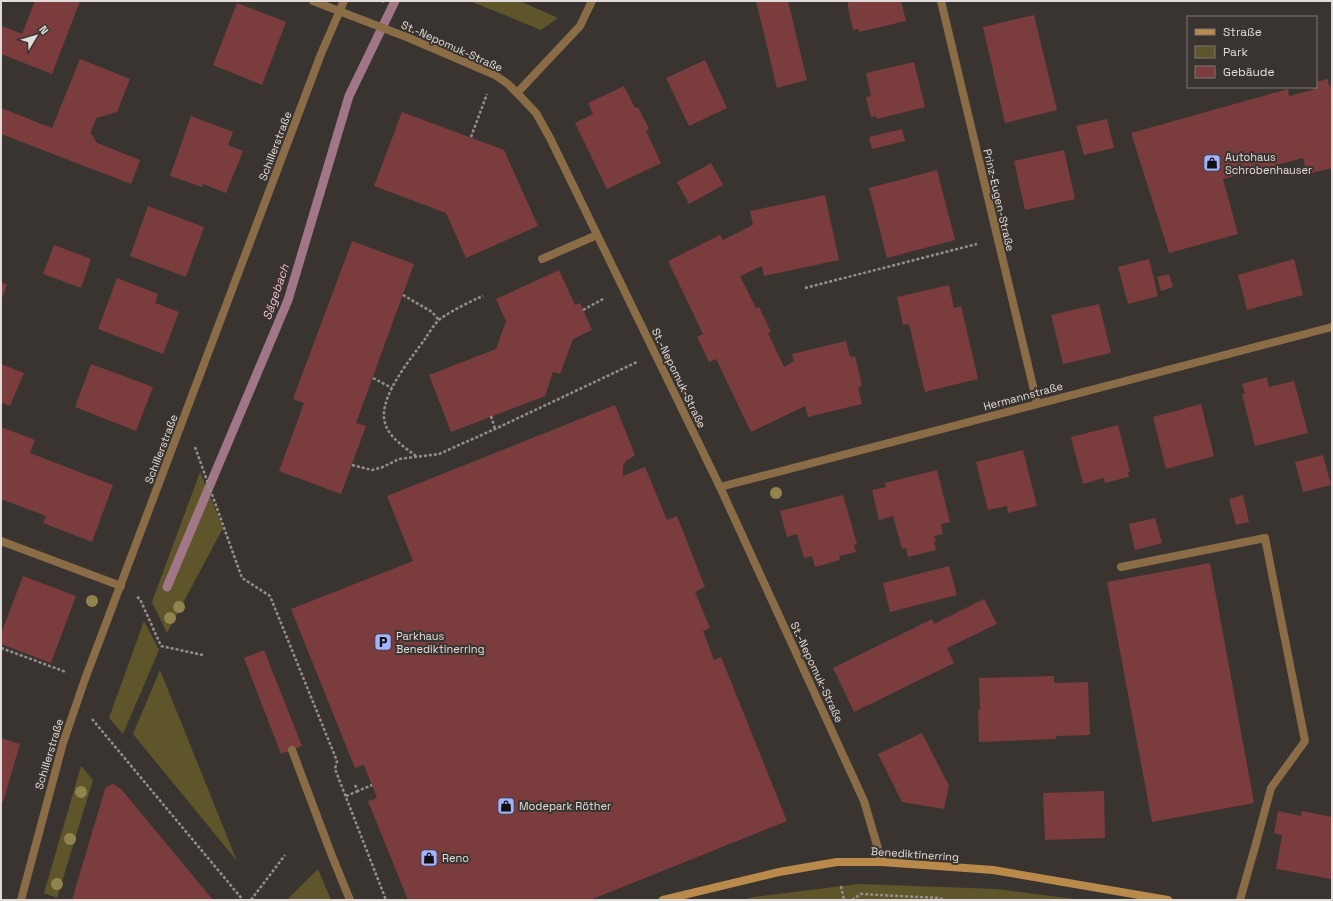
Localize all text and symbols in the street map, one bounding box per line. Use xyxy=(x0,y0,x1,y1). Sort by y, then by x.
north arrow xyxy=(16,16,56,56)
legend xyxy=(1187,16,1317,88)
street label: St.-Nepomuk-Straße xyxy=(399,17,505,75)
text: N xyxy=(36,23,52,37)
text: Straße xyxy=(1223,24,1262,40)
text: Park xyxy=(1223,44,1248,60)
text: Gebäude xyxy=(1223,64,1275,80)
street label: Schillerstraße xyxy=(255,109,295,183)
street label: Prinz-Eugen-Straße xyxy=(980,148,1018,252)
place label: Autohaus Schrobenhauser xyxy=(1225,150,1312,177)
shop icon: Autohaus Schrobenhauser xyxy=(1202,153,1222,173)
water label: Sägebach xyxy=(259,261,293,322)
street label: St.-Nepomuk-Straße xyxy=(649,326,709,430)
street label: Hermannstraße xyxy=(982,379,1064,413)
street label: Schillerstraße xyxy=(141,412,181,486)
street label: St.-Nepomuk-Straße xyxy=(788,619,846,725)
place label: Parkhaus Benediktinerring xyxy=(396,629,485,656)
parking icon: Parkhaus Benediktinerring xyxy=(373,632,393,652)
street label: Schillerstraße xyxy=(32,717,66,791)
shop icon: Modepark Röther xyxy=(496,796,516,816)
place label: Modepark Röther xyxy=(519,799,611,813)
street label: Benediktinerring xyxy=(870,844,960,864)
shop icon: Reno xyxy=(419,848,439,868)
place label: Reno xyxy=(442,851,469,865)

